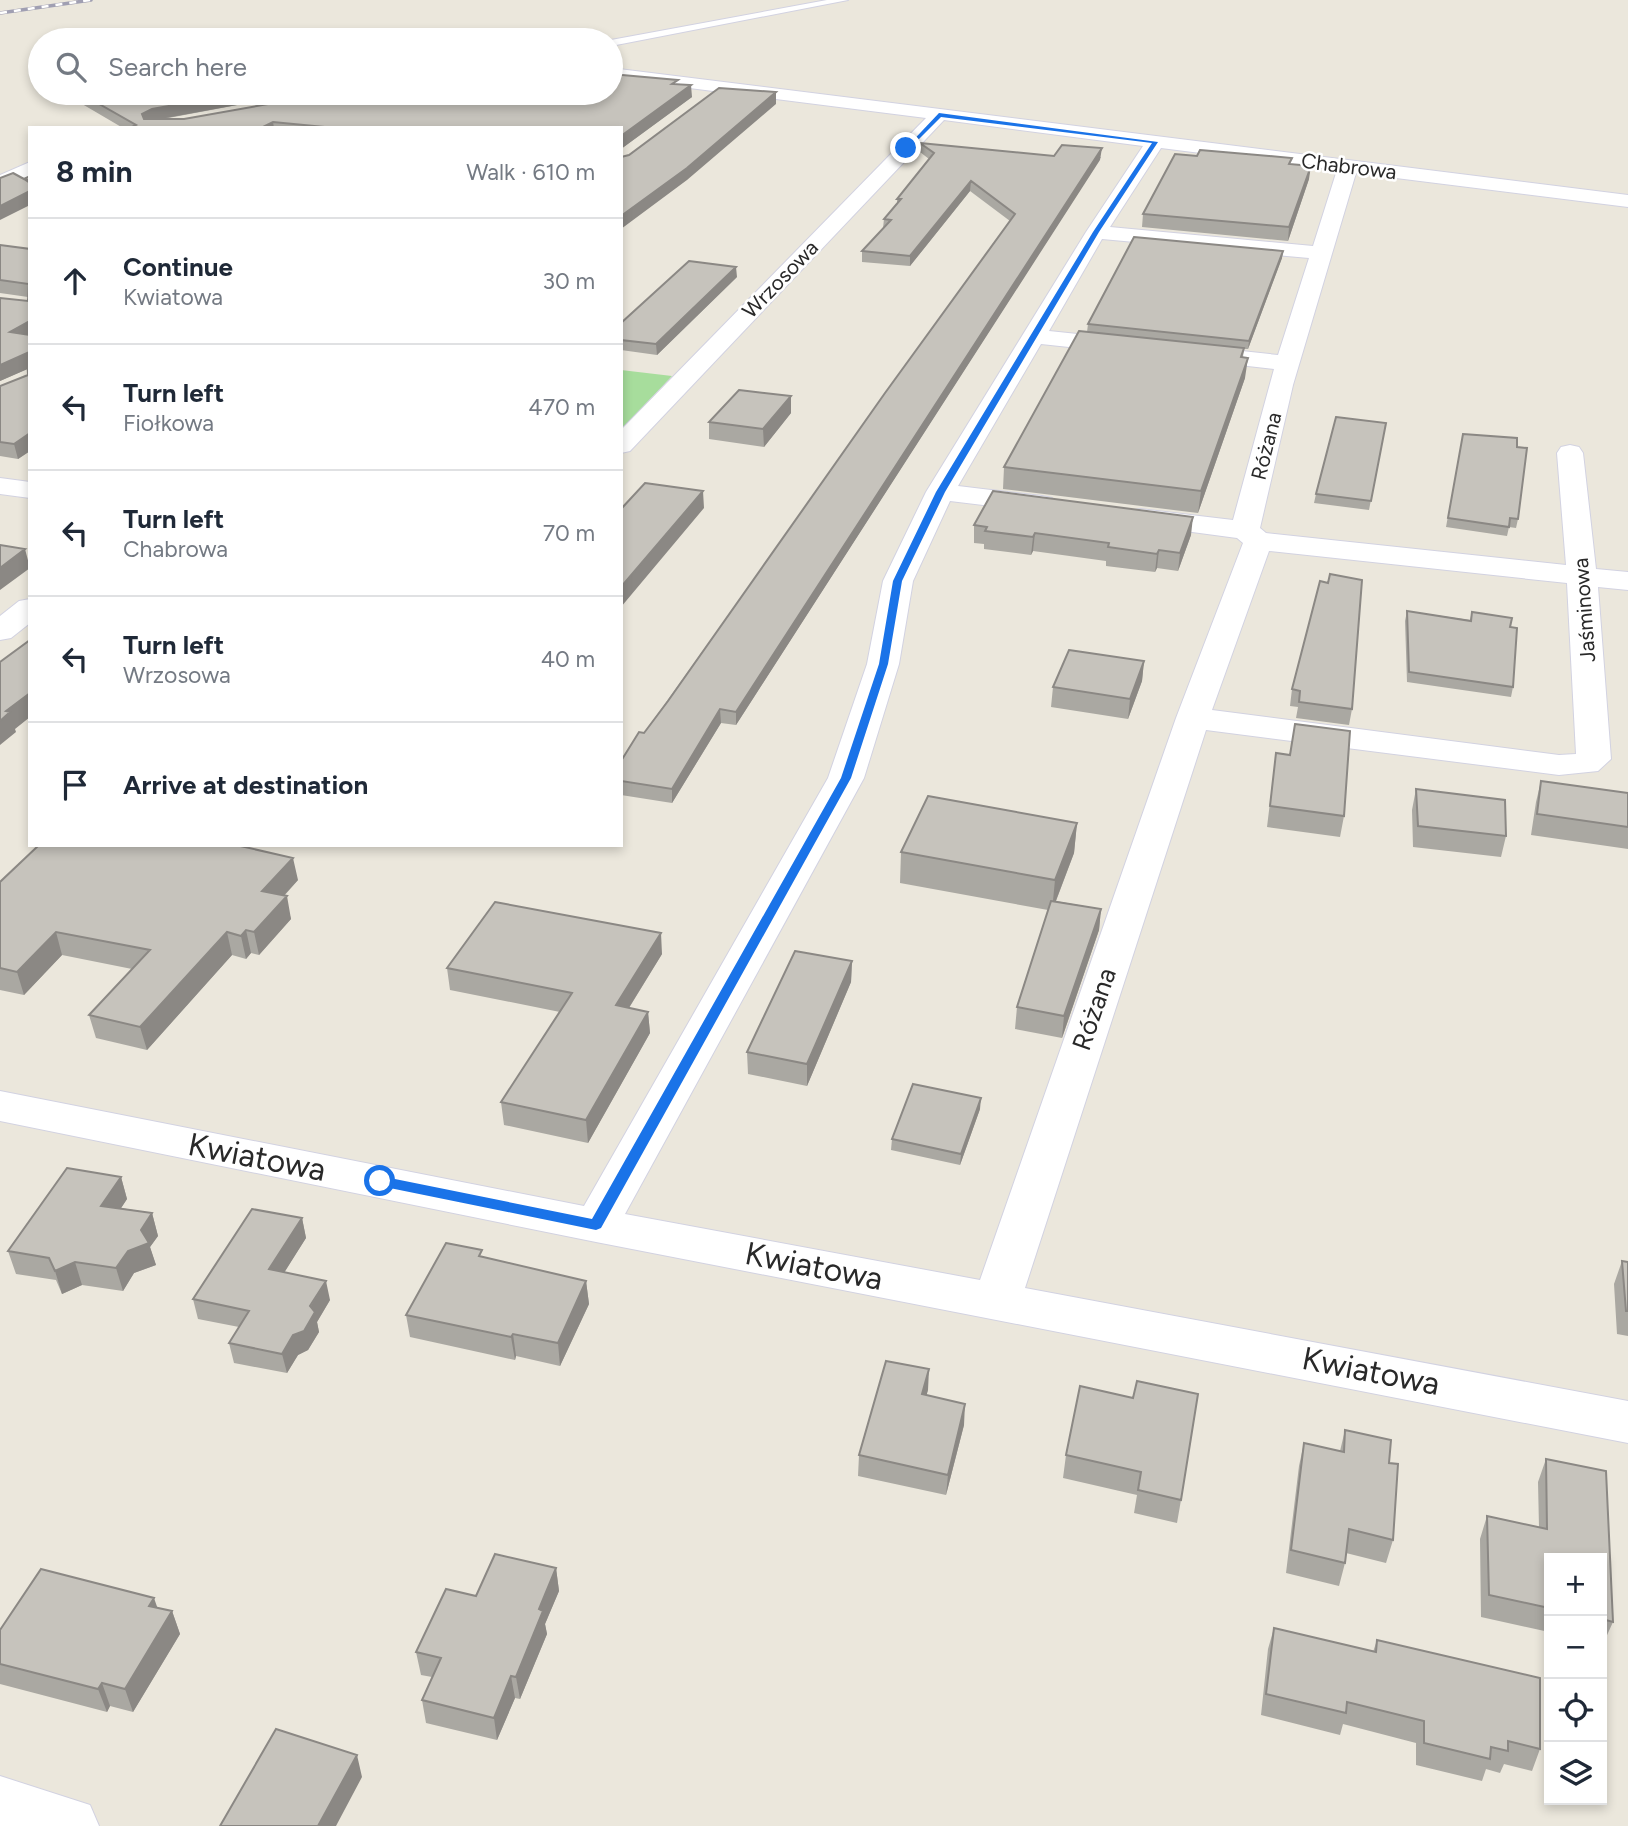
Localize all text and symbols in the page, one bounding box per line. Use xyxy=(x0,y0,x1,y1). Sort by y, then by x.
search box xyxy=(28,28,623,105)
icon: search xyxy=(52,48,90,86)
text: Search here xyxy=(108,51,247,83)
route end xyxy=(890,132,921,163)
street label: Chabrowa xyxy=(1300,148,1398,184)
text: 8 min xyxy=(56,153,133,190)
text: Walk · 610 m xyxy=(466,158,595,186)
street label: Wrzosowa xyxy=(737,235,823,323)
text: Continue xyxy=(123,251,233,283)
icon: ahead xyxy=(56,262,94,300)
text: 30 m xyxy=(542,267,595,295)
text: Kwiatowa xyxy=(123,283,223,311)
text: Turn left xyxy=(123,377,224,409)
icon: left xyxy=(56,388,94,426)
text: 470 m xyxy=(528,393,595,421)
text: Fiołkowa xyxy=(123,409,214,437)
street label: Różana xyxy=(1246,410,1286,482)
text: Turn left xyxy=(123,503,224,535)
icon: left xyxy=(56,514,94,552)
text: 70 m xyxy=(543,519,595,547)
text: Chabrowa xyxy=(123,535,228,563)
street label: Jaśminowa xyxy=(1568,557,1600,663)
text: Turn left xyxy=(123,629,224,661)
icon: left xyxy=(56,640,94,678)
text: 40 m xyxy=(541,645,595,673)
text: Wrzosowa xyxy=(123,661,231,689)
icon: arrive xyxy=(56,766,94,804)
text: Arrive at destination xyxy=(123,769,368,801)
street label: Różana xyxy=(1065,964,1123,1054)
street label: Kwiatowa xyxy=(185,1125,329,1189)
route start xyxy=(364,1165,395,1196)
street label: Kwiatowa xyxy=(742,1234,886,1298)
street label: Kwiatowa xyxy=(1299,1339,1443,1403)
map controls xyxy=(1544,1553,1607,1805)
button: + xyxy=(1544,1553,1607,1616)
button: − xyxy=(1544,1616,1607,1679)
button: locate xyxy=(1544,1679,1607,1742)
button: layers xyxy=(1544,1742,1607,1805)

